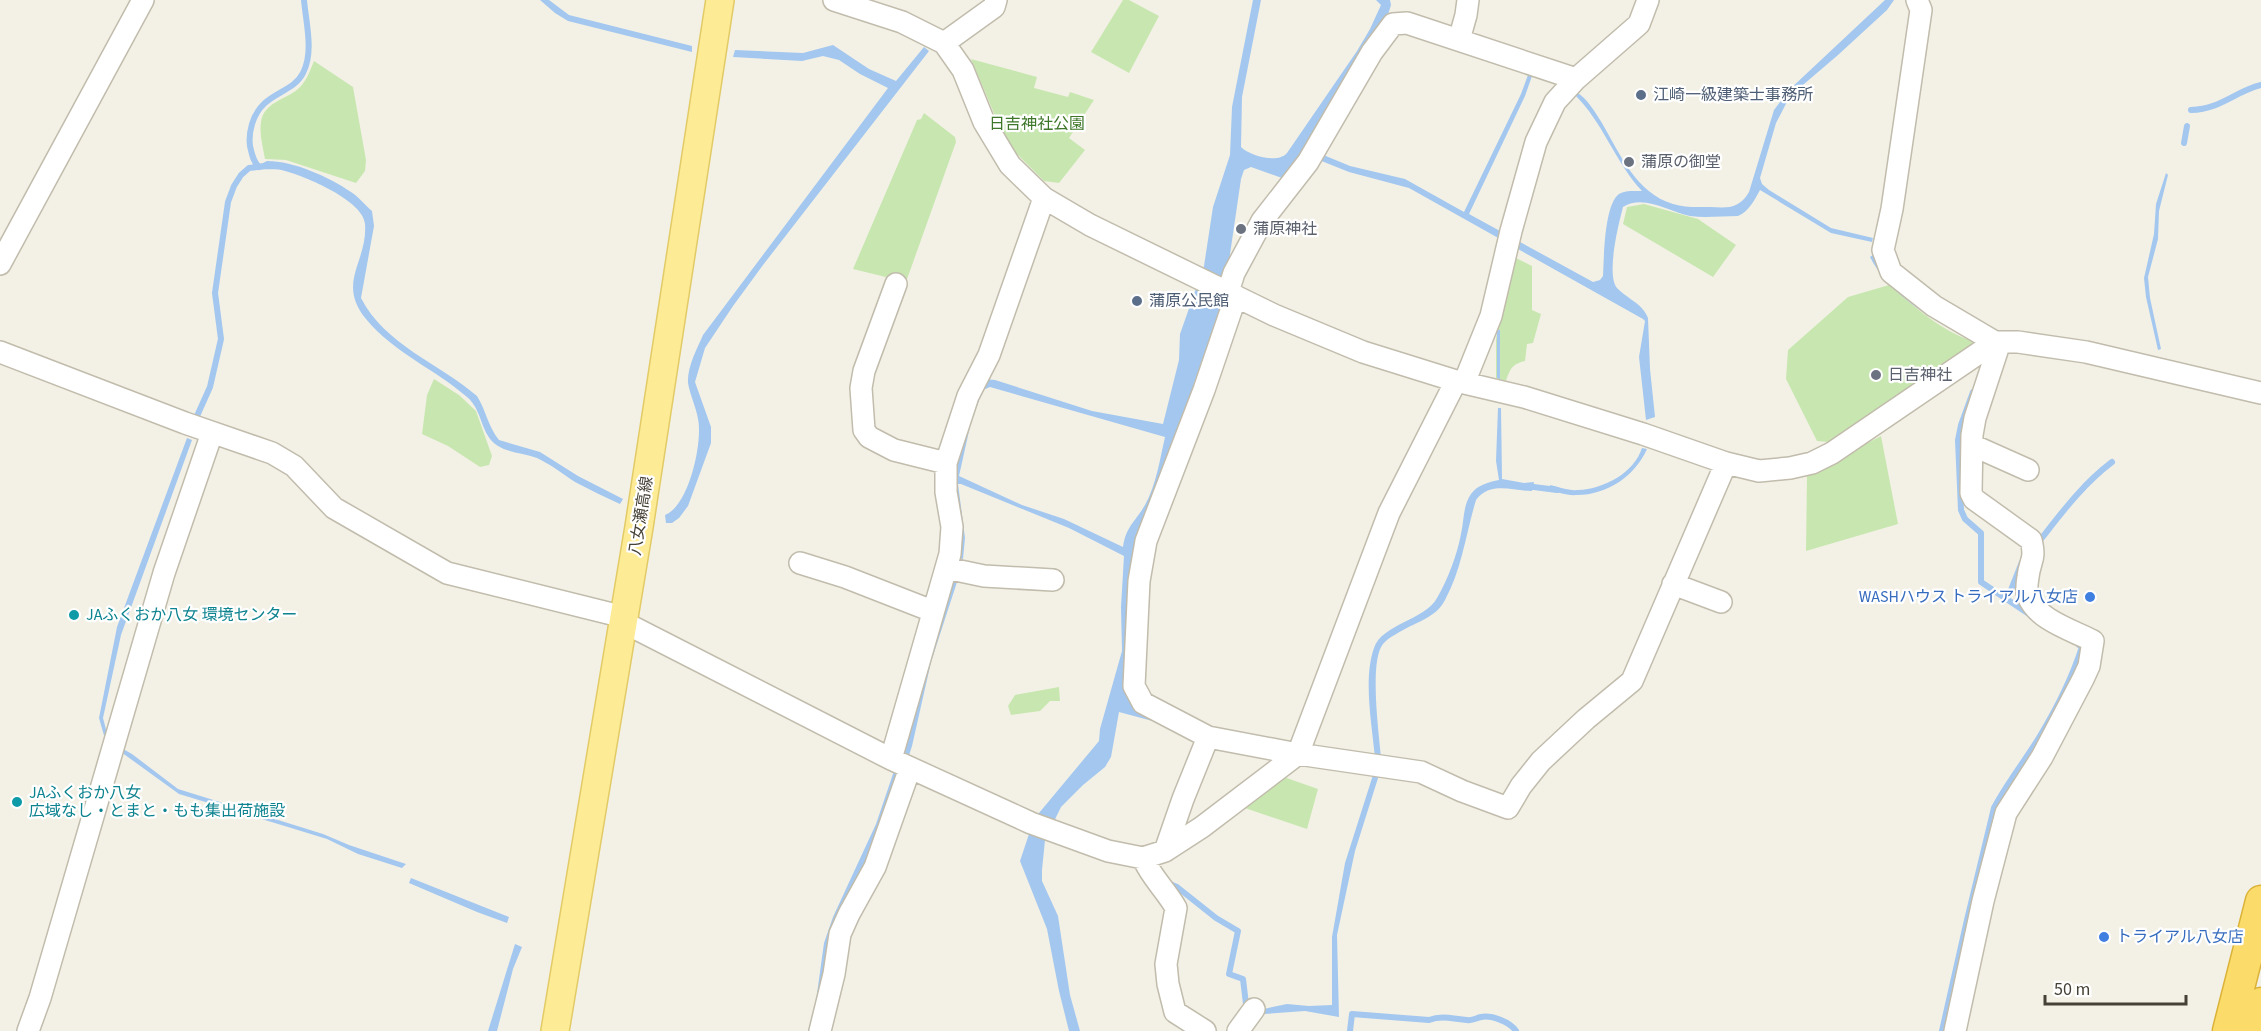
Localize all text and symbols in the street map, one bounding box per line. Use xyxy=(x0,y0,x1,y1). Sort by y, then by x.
place label: 江崎一級建築士事務所 xyxy=(1653,84,1813,106)
marker: 江崎一級建築士事務所 xyxy=(1634,88,1648,102)
park label: 日吉神社公園 xyxy=(989,113,1085,135)
place label: 蒲原の御堂 xyxy=(1641,151,1721,173)
marker: 蒲原の御堂 xyxy=(1622,155,1636,169)
place label: 蒲原神社 xyxy=(1253,218,1317,240)
marker: 蒲原神社 xyxy=(1234,222,1248,236)
place label: 蒲原公民館 xyxy=(1149,290,1229,312)
marker: 蒲原公民館 xyxy=(1130,294,1144,308)
place label: 日吉神社 xyxy=(1888,364,1952,386)
marker: 日吉神社 xyxy=(1869,368,1883,382)
street label: 八女瀬高線 xyxy=(624,475,658,557)
place label: WASHハウス トライアル八女店 xyxy=(1859,586,2078,608)
marker: WASHハウス トライアル八女店 xyxy=(2083,590,2097,604)
place label: JAふくおか八女 環境センター xyxy=(86,604,298,626)
marker: JAふくおか八女 環境センター xyxy=(67,608,81,622)
place label: JAふくおか八女 広域なし・とまと・もも集出荷施設 xyxy=(29,782,285,822)
marker: JAふくおか八女 広域なし・とまと・もも集出荷施設 xyxy=(10,795,24,809)
place label: トライアル八女店 xyxy=(2116,926,2244,948)
marker: トライアル八女店 xyxy=(2097,930,2111,944)
scale bar xyxy=(2045,968,2186,1006)
text: 50 m xyxy=(2054,977,2090,1002)

